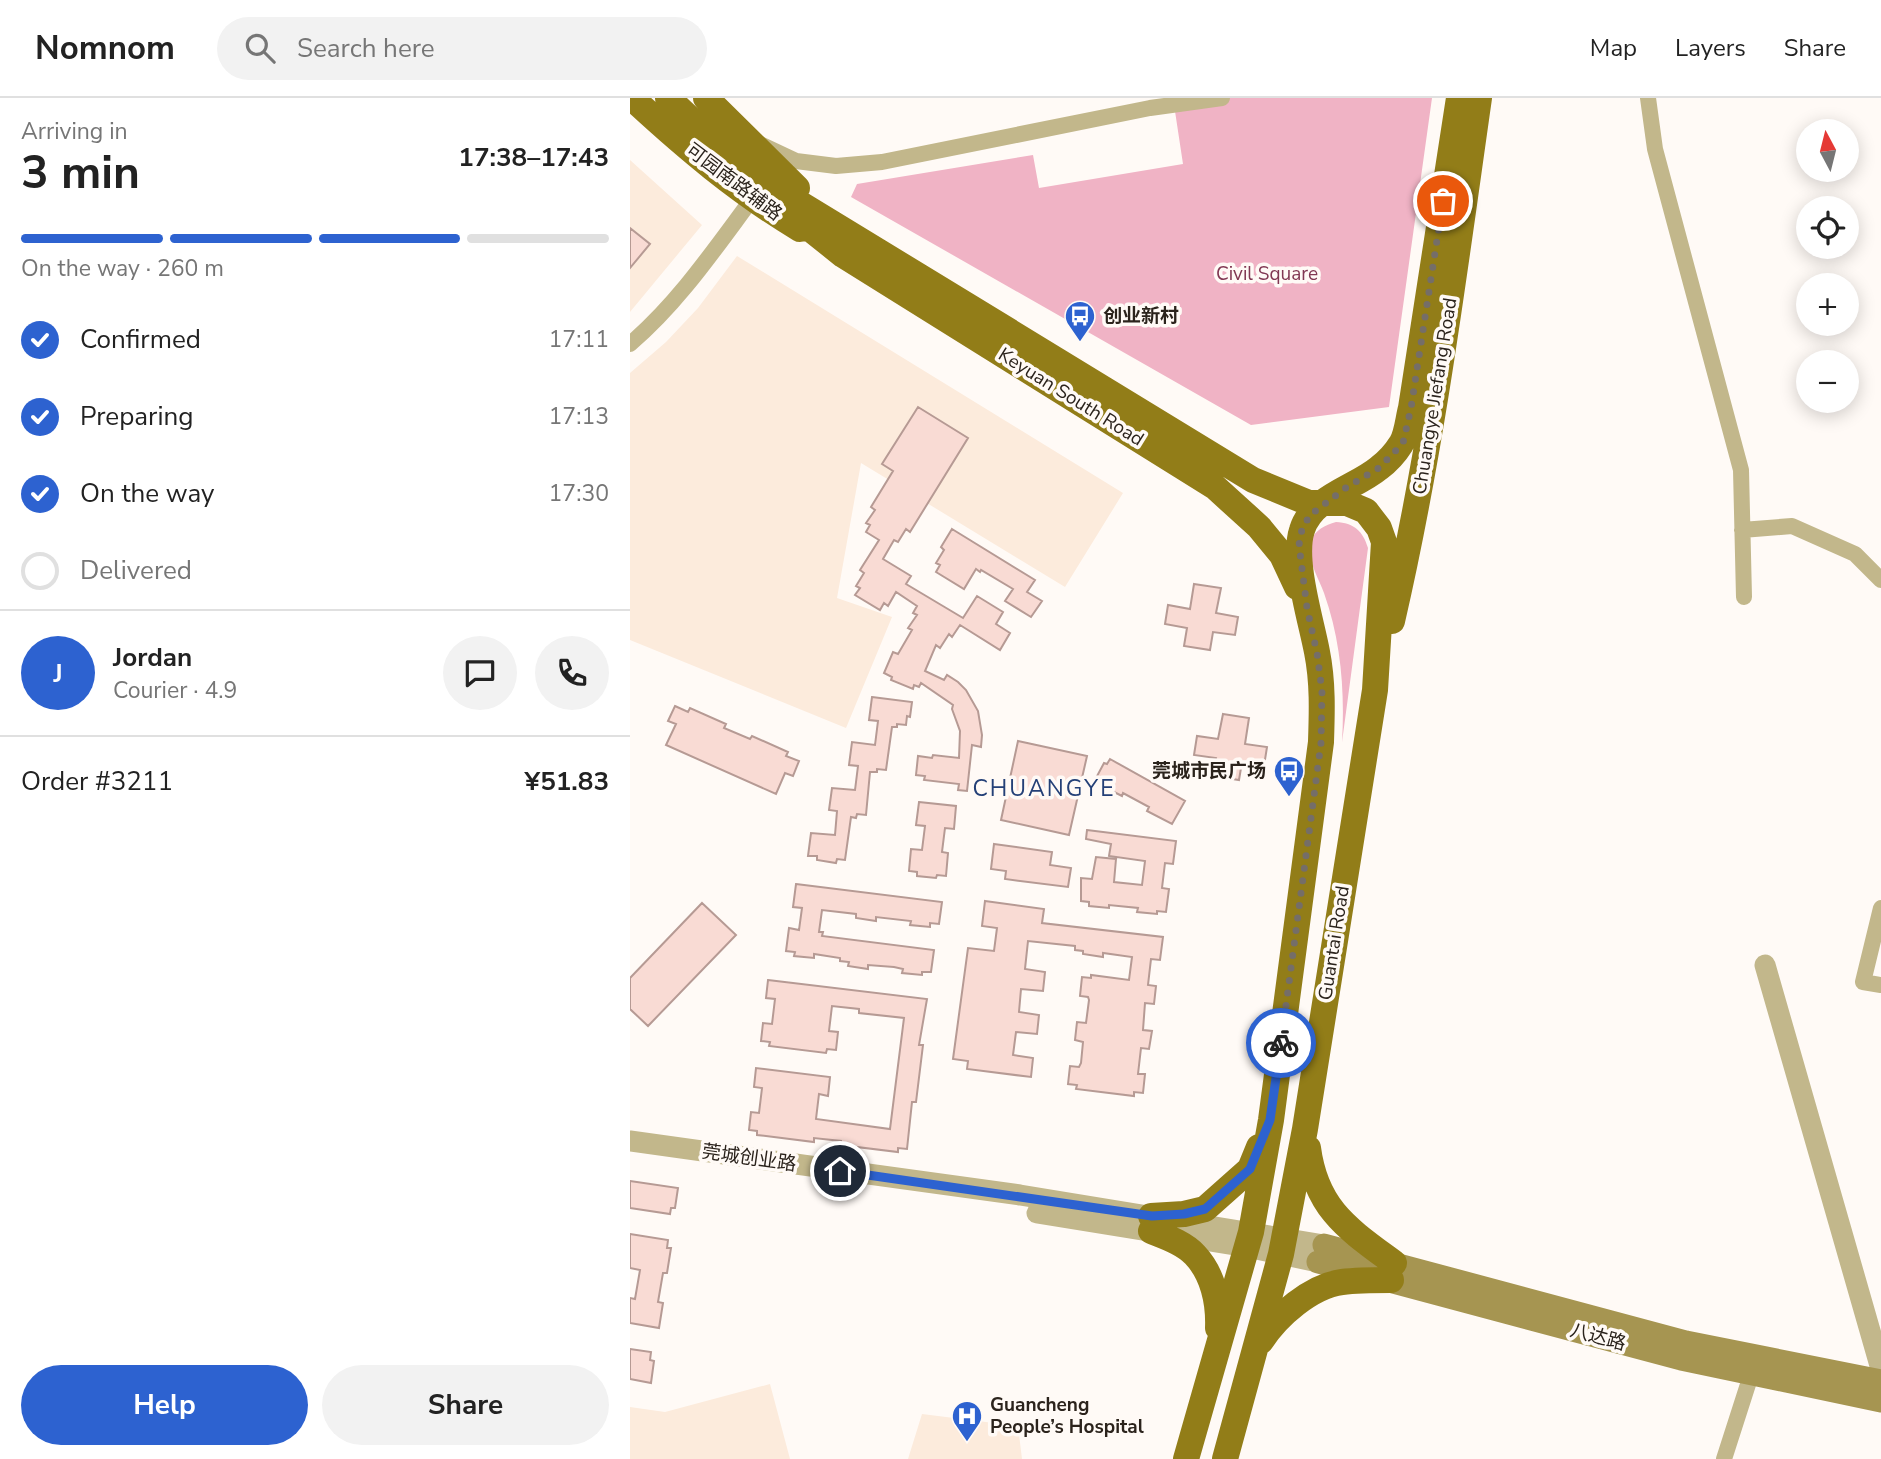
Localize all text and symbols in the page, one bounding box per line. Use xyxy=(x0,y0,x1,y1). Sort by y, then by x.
search box xyxy=(217,17,707,80)
text: Nomnom xyxy=(35,26,175,71)
icon: search xyxy=(241,29,279,67)
text: Search here xyxy=(297,31,435,66)
text: Map xyxy=(1590,32,1637,64)
text: Layers xyxy=(1675,32,1746,64)
text: Share xyxy=(1784,32,1846,64)
text: Arriving in xyxy=(21,116,128,147)
north arrow xyxy=(1796,119,1858,182)
map controls xyxy=(1796,119,1859,413)
street label: 可园南路辅路 xyxy=(681,137,787,227)
text: 17:38–17:43 xyxy=(458,140,609,175)
text: 3 min xyxy=(21,141,140,204)
pin xyxy=(1413,171,1473,231)
icon: bag xyxy=(1424,182,1462,220)
button: locate xyxy=(1796,196,1859,259)
text: On the way · 260 m xyxy=(21,253,224,284)
park label: Civil Square xyxy=(1216,261,1318,287)
button: + xyxy=(1796,273,1859,336)
street label: Chuangye Jiefang Road xyxy=(1407,296,1463,496)
bus stop icon: 创业新村 xyxy=(1063,299,1097,343)
place label: 创业新村 xyxy=(1103,303,1179,329)
icon: check xyxy=(21,321,59,359)
text: Confirmed xyxy=(80,322,201,357)
text: 17:11 xyxy=(549,324,609,355)
street label: Keyuan South Road xyxy=(993,342,1149,452)
button: − xyxy=(1796,350,1859,413)
icon: check xyxy=(21,398,59,436)
text: Preparing xyxy=(80,399,193,434)
text: 17:13 xyxy=(549,401,609,432)
icon: check xyxy=(21,475,59,513)
text: On the way xyxy=(80,476,214,511)
text: 17:30 xyxy=(549,478,609,509)
text: Delivered xyxy=(80,553,192,588)
button: chat xyxy=(443,636,517,710)
button: phone xyxy=(535,636,609,710)
text: Jordan xyxy=(113,640,192,675)
text: J xyxy=(53,656,63,691)
text: Courier · 4.9 xyxy=(113,675,237,706)
bus stop icon: 莞城市民广场 xyxy=(1272,754,1306,798)
place label: 莞城市民广场 xyxy=(1152,758,1266,784)
text: Order #3211 xyxy=(21,764,173,799)
text: ¥51.83 xyxy=(525,764,609,799)
district label: CHUANGYE xyxy=(972,773,1116,804)
street label: Guantai Road xyxy=(1312,884,1356,1002)
courier xyxy=(1246,1008,1316,1078)
icon: bike xyxy=(1262,1024,1300,1062)
street label: 莞城创业路 xyxy=(700,1139,798,1177)
pin xyxy=(810,1141,870,1201)
icon: home xyxy=(821,1152,859,1190)
street label: 八达路 xyxy=(1567,1317,1629,1357)
button: Help xyxy=(21,1365,308,1445)
button: Share xyxy=(322,1365,609,1445)
place label: Guancheng People’s Hospital xyxy=(990,1392,1144,1440)
hospital icon: Guancheng People’s Hospital xyxy=(950,1399,984,1443)

